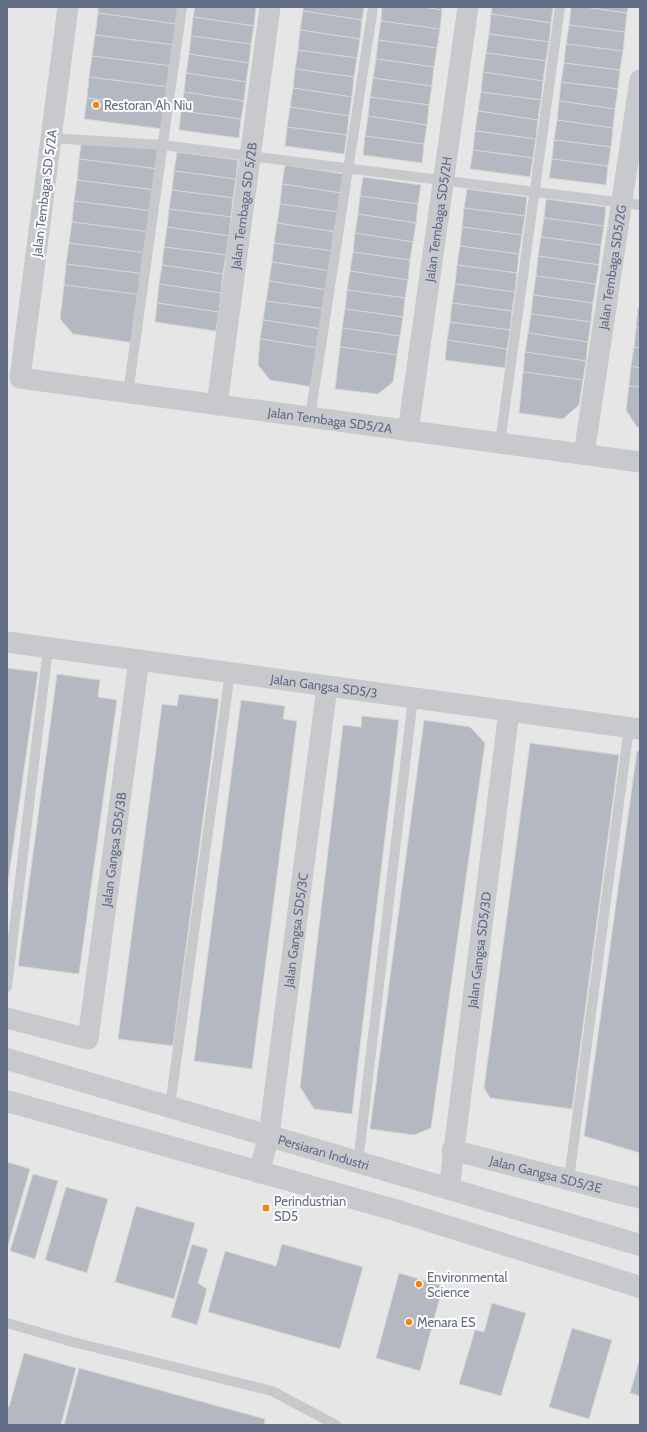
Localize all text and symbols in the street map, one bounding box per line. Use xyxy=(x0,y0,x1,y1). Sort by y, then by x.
place label: Restoran Ah Niu xyxy=(104,97,192,113)
marker: Restoran Ah Niu xyxy=(91,100,101,110)
street label: Jalan Tembaga SD 5/2A xyxy=(28,129,60,258)
street label: Jalan Tembaga SD 5/2B xyxy=(227,141,260,271)
street label: Jalan Tembaga SD5/2H xyxy=(421,155,455,284)
street label: Jalan Tembaga SD5/2G xyxy=(595,203,629,332)
street label: Jalan Tembaga SD5/2A xyxy=(266,404,393,436)
street label: Jalan Gangsa SD5/3 xyxy=(269,670,378,701)
street label: Jalan Gangsa SD5/3B xyxy=(98,791,129,909)
street label: Jalan Gangsa SD5/3C xyxy=(280,872,311,989)
street label: Jalan Gangsa SD5/3D xyxy=(464,891,494,1010)
street label: Persiaran Industri xyxy=(276,1131,371,1173)
street label: Jalan Gangsa SD5/3E xyxy=(487,1152,604,1196)
place label: Perindustrian SD5 xyxy=(274,1193,346,1224)
marker: Perindustrian SD5 xyxy=(261,1203,271,1213)
place label: Environmental Science xyxy=(427,1269,508,1300)
marker: Environmental Science xyxy=(414,1279,424,1289)
place label: Menara ES xyxy=(417,1314,476,1330)
marker: Menara ES xyxy=(404,1317,414,1327)

